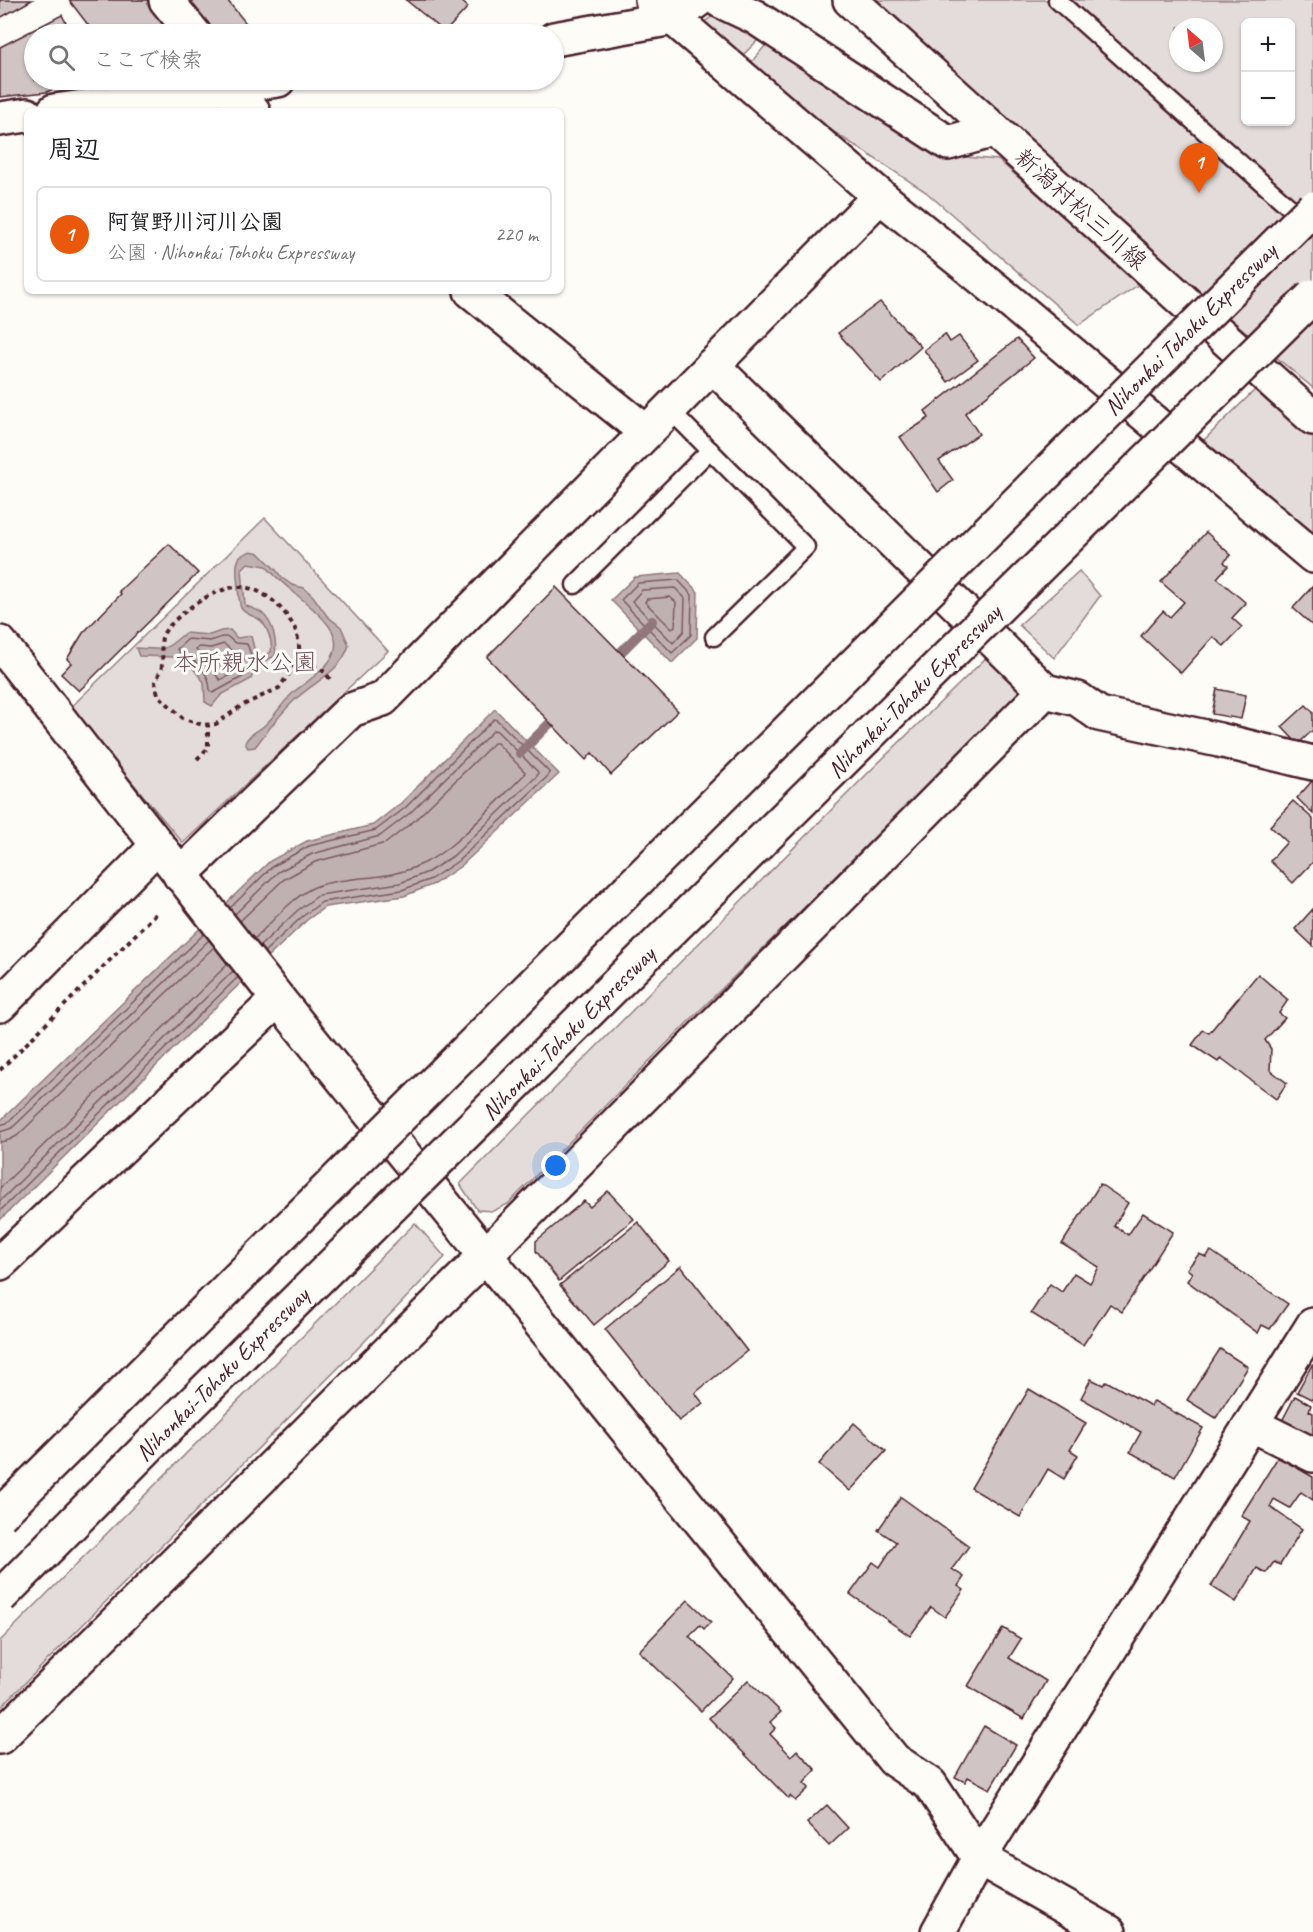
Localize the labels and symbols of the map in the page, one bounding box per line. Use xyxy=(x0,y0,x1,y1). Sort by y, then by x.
north arrow xyxy=(1169,18,1223,72)
street label: 新潟村松三川線 xyxy=(1009,142,1153,276)
pin: 1 xyxy=(1180,144,1218,193)
street label: Nihonkai Tohoku Expressway xyxy=(1097,235,1284,422)
street label: Nihonkai-Tohoku Expressway xyxy=(821,596,1009,784)
park label: 本所親水公園 xyxy=(173,647,317,677)
street label: Nihonkai-Tohoku Expressway xyxy=(475,938,663,1126)
your location xyxy=(541,1151,570,1180)
street label: Nihonkai-Tohoku Expressway xyxy=(129,1279,317,1467)

